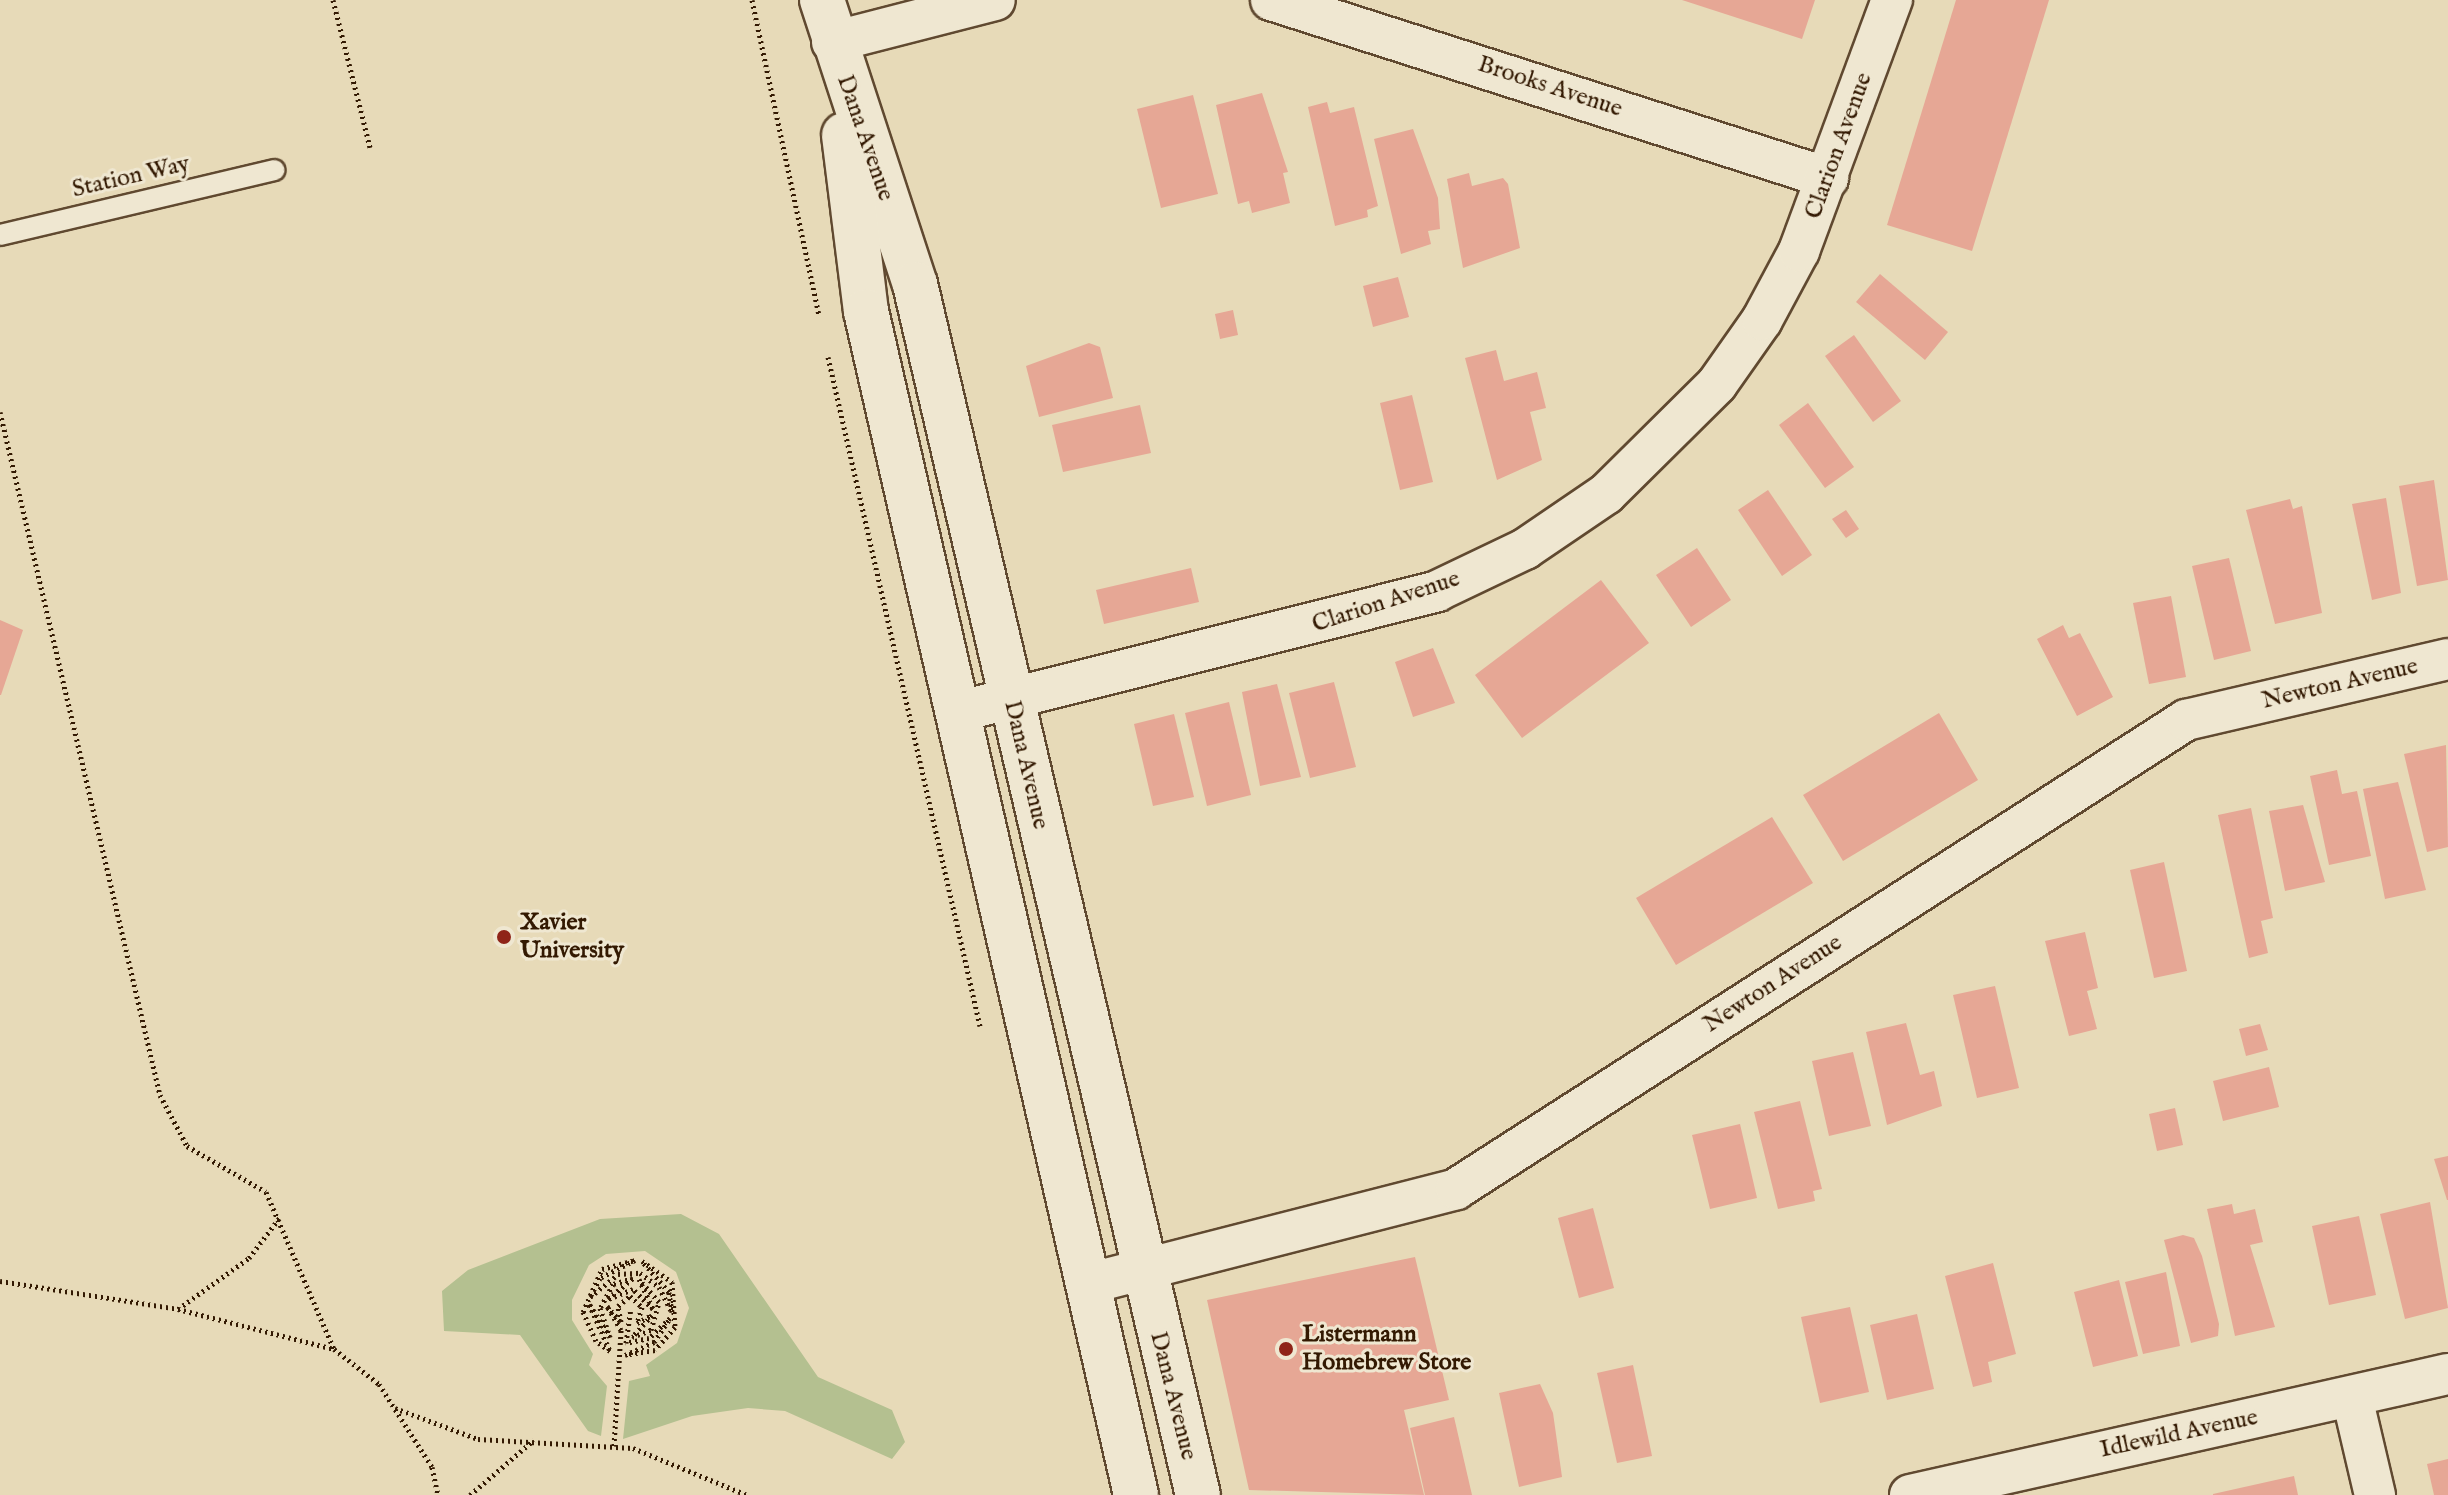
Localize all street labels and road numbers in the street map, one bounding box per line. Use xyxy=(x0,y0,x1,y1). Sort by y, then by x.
street label: Brooks Avenue xyxy=(1474,50,1626,124)
street label: Clarion Avenue xyxy=(1799,69,1879,223)
street label: Dana Avenue xyxy=(830,71,900,205)
street label: Station Way xyxy=(69,150,193,204)
street label: Clarion Avenue xyxy=(1309,565,1463,639)
street label: Newton Avenue xyxy=(2259,652,2421,716)
street label: Dana Avenue xyxy=(997,698,1055,832)
street label: Newton Avenue xyxy=(1698,929,1848,1039)
street label: Dana Avenue xyxy=(1143,1329,1203,1463)
street label: Idlewild Avenue xyxy=(2098,1403,2260,1465)

